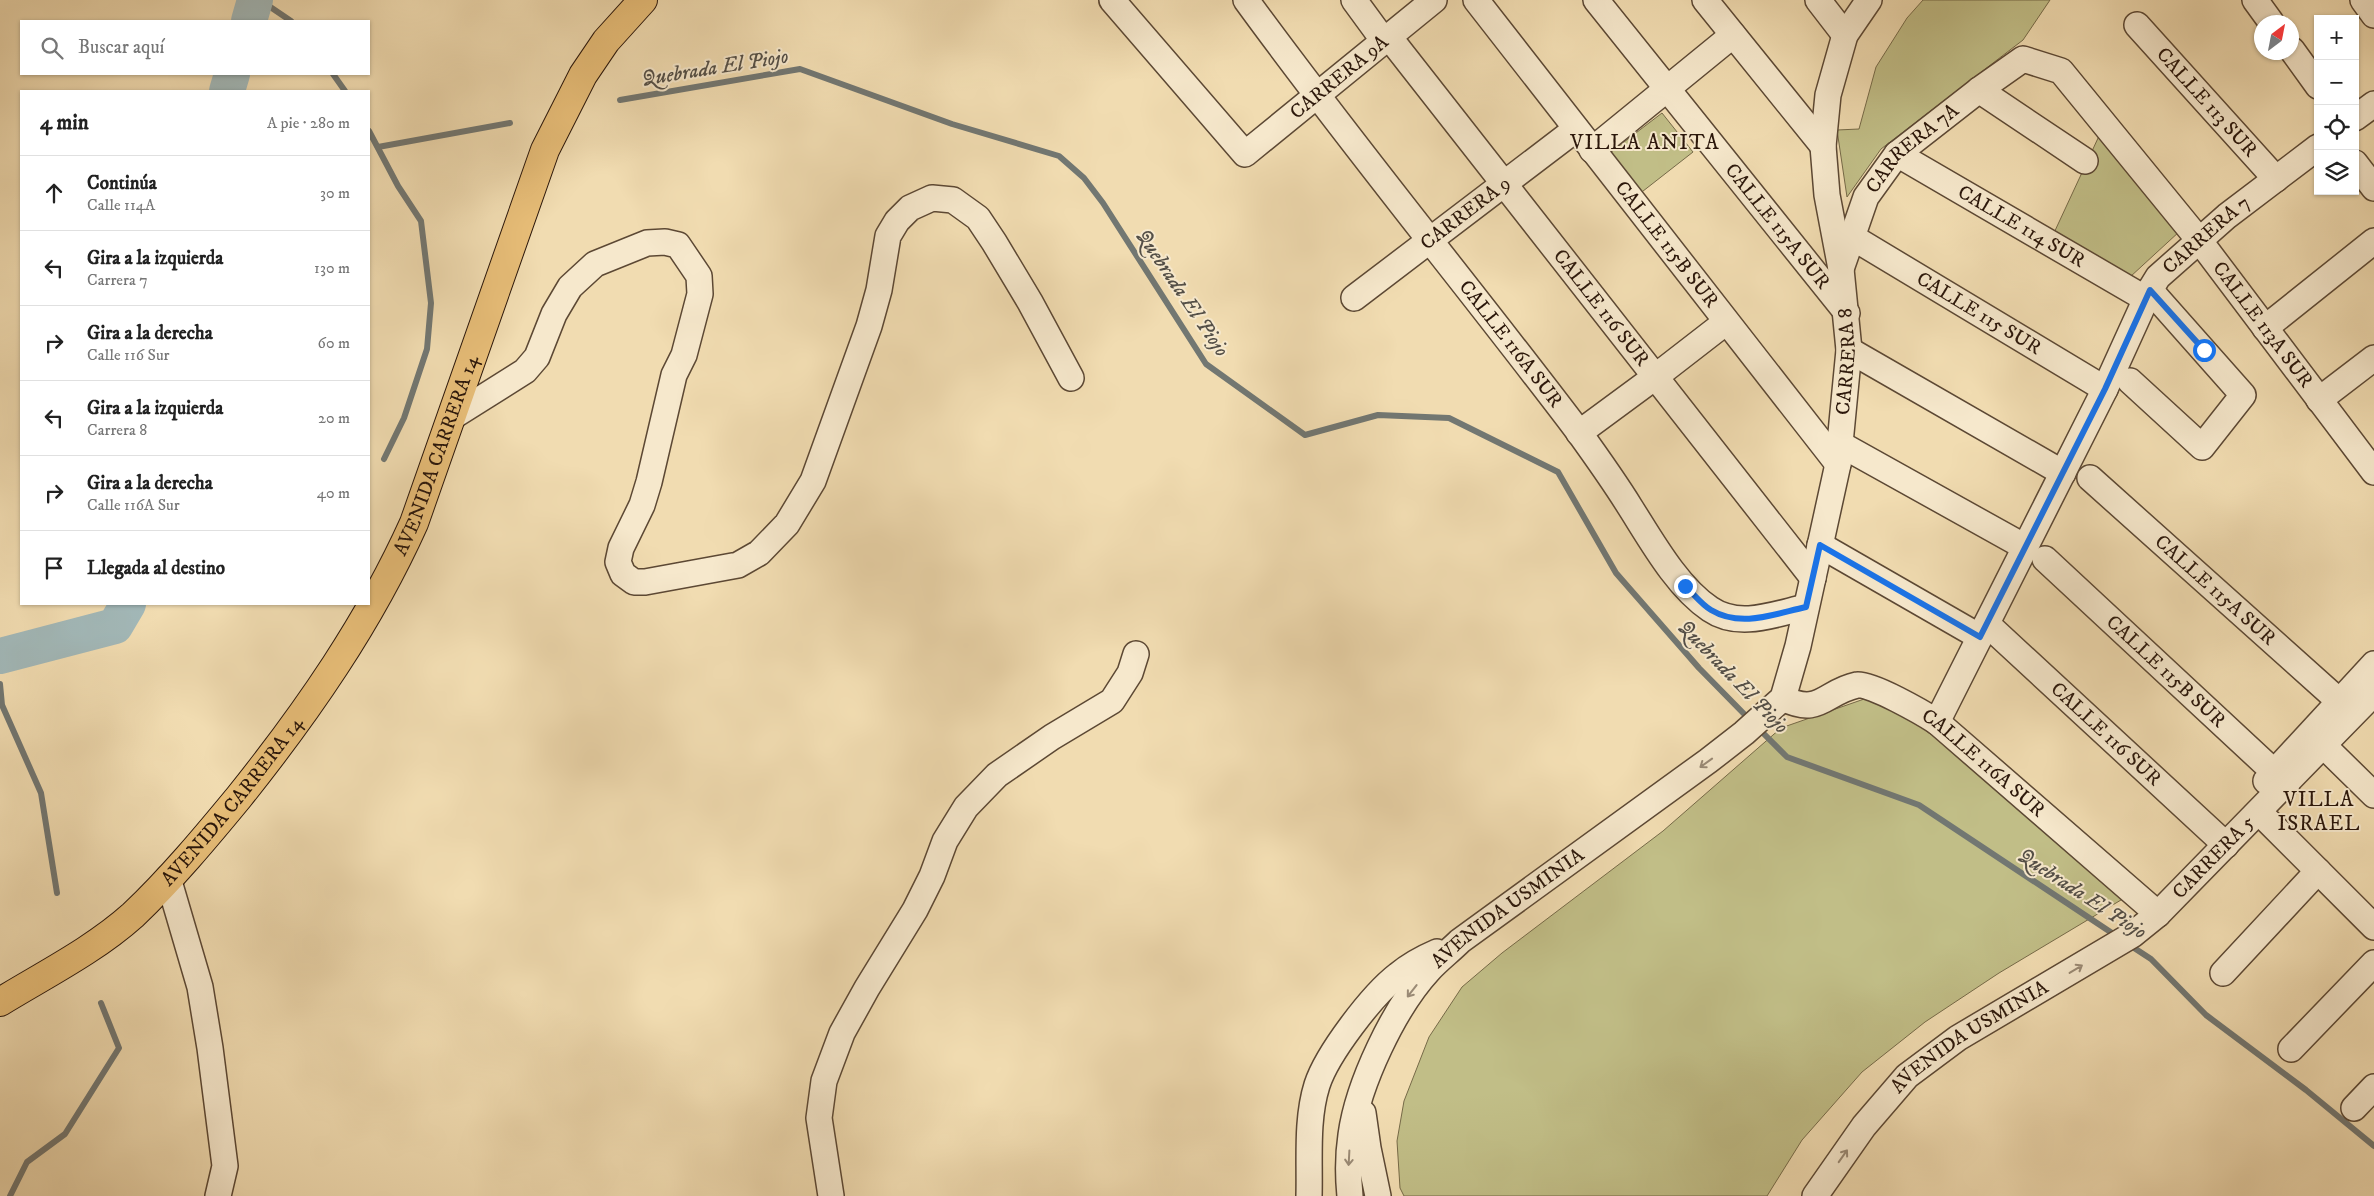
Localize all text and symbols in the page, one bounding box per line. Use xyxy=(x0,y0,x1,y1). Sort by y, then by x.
north arrow xyxy=(2254,15,2299,60)
map controls xyxy=(2314,15,2359,195)
button: + xyxy=(2314,15,2359,60)
search box xyxy=(20,20,370,75)
street label: CARRERA 9A xyxy=(1285,30,1394,125)
icon: search xyxy=(38,34,66,62)
text: Buscar aquí xyxy=(78,36,164,59)
street label: CALLE 113 SUR xyxy=(2151,42,2263,162)
water label: Quebrada El Piojo xyxy=(640,44,791,92)
button: − xyxy=(2314,60,2359,105)
street label: CARRERA 7A xyxy=(1860,98,1964,198)
button: locate xyxy=(2314,105,2359,150)
text: 4 min xyxy=(40,110,89,136)
text: A pie · 280 m xyxy=(267,113,350,133)
district label: VILLA ANITA xyxy=(1569,130,1720,156)
button: layers xyxy=(2314,150,2359,195)
street label: CALLE 115A SUR xyxy=(1719,158,1835,294)
street label: CARRERA 9 xyxy=(1415,171,1516,256)
text: Continúa xyxy=(87,172,157,195)
street label: CALLE 115B SUR xyxy=(1609,176,1724,313)
icon: ahead xyxy=(40,179,68,207)
street label: CALLE 114 SUR xyxy=(1953,180,2090,273)
text: 30 m xyxy=(320,183,350,203)
street label: CARRERA 7 xyxy=(2157,190,2255,280)
text: Calle 114A xyxy=(87,195,155,215)
water label: Quebrada El Piojo xyxy=(1130,224,1234,362)
street label: CALLE 116 SUR xyxy=(1548,244,1655,371)
text: Gira a la izquierda xyxy=(87,247,223,270)
icon: left xyxy=(40,254,68,282)
street label: CALLE 113A SUR xyxy=(2207,256,2318,393)
text: 130 m xyxy=(314,258,350,278)
street label: CALLE 115 SUR xyxy=(1912,266,2046,360)
text: Carrera 7 xyxy=(87,270,148,290)
street label: CALLE 116A SUR xyxy=(1453,275,1568,413)
street label: CARRERA 8 xyxy=(1830,307,1862,416)
text: Gira a la derecha xyxy=(87,322,213,345)
icon: right xyxy=(40,329,68,357)
text: 60 m xyxy=(318,333,350,353)
route start xyxy=(2193,339,2216,362)
text: Calle 116 Sur xyxy=(87,345,170,365)
street label: AVENIDA CARRERA 14 xyxy=(388,352,485,560)
text: Gira a la izquierda xyxy=(87,397,223,420)
icon: left xyxy=(40,404,68,432)
text: 20 m xyxy=(318,408,350,428)
text: Carrera 8 xyxy=(87,420,147,440)
text: Gira a la derecha xyxy=(87,472,213,495)
icon: right xyxy=(40,479,68,507)
text: 40 m xyxy=(317,483,350,503)
text: Calle 116A Sur xyxy=(87,495,180,515)
street label: CALLE 115A SUR xyxy=(2149,529,2281,651)
icon: arrive xyxy=(40,554,68,582)
text: Llegada al destino xyxy=(87,557,225,580)
route end xyxy=(1674,575,1697,598)
street label: CALLE 115B SUR xyxy=(2101,610,2231,733)
water label: Quebrada El Piojo xyxy=(1672,615,1794,740)
street label: CALLE 116 SUR xyxy=(2045,677,2167,791)
street label: CALLE 116A SUR xyxy=(1917,703,2050,823)
street label: AVENIDA CARRERA 14 xyxy=(156,711,309,892)
one-way arrow xyxy=(1699,758,1713,769)
district label: VILLA ISRAEL xyxy=(2277,787,2361,837)
street label: CARRERA 5 xyxy=(2167,810,2260,904)
street label: AVENIDA USMINIA xyxy=(1426,842,1589,974)
water label: Quebrada El Piojo xyxy=(2013,843,2151,945)
one-way arrow xyxy=(2068,964,2082,974)
street label: AVENIDA USMINIA xyxy=(1885,975,2053,1099)
one-way arrow xyxy=(1407,984,1418,997)
one-way arrow xyxy=(1345,1149,1354,1165)
one-way arrow xyxy=(1838,1149,1848,1163)

